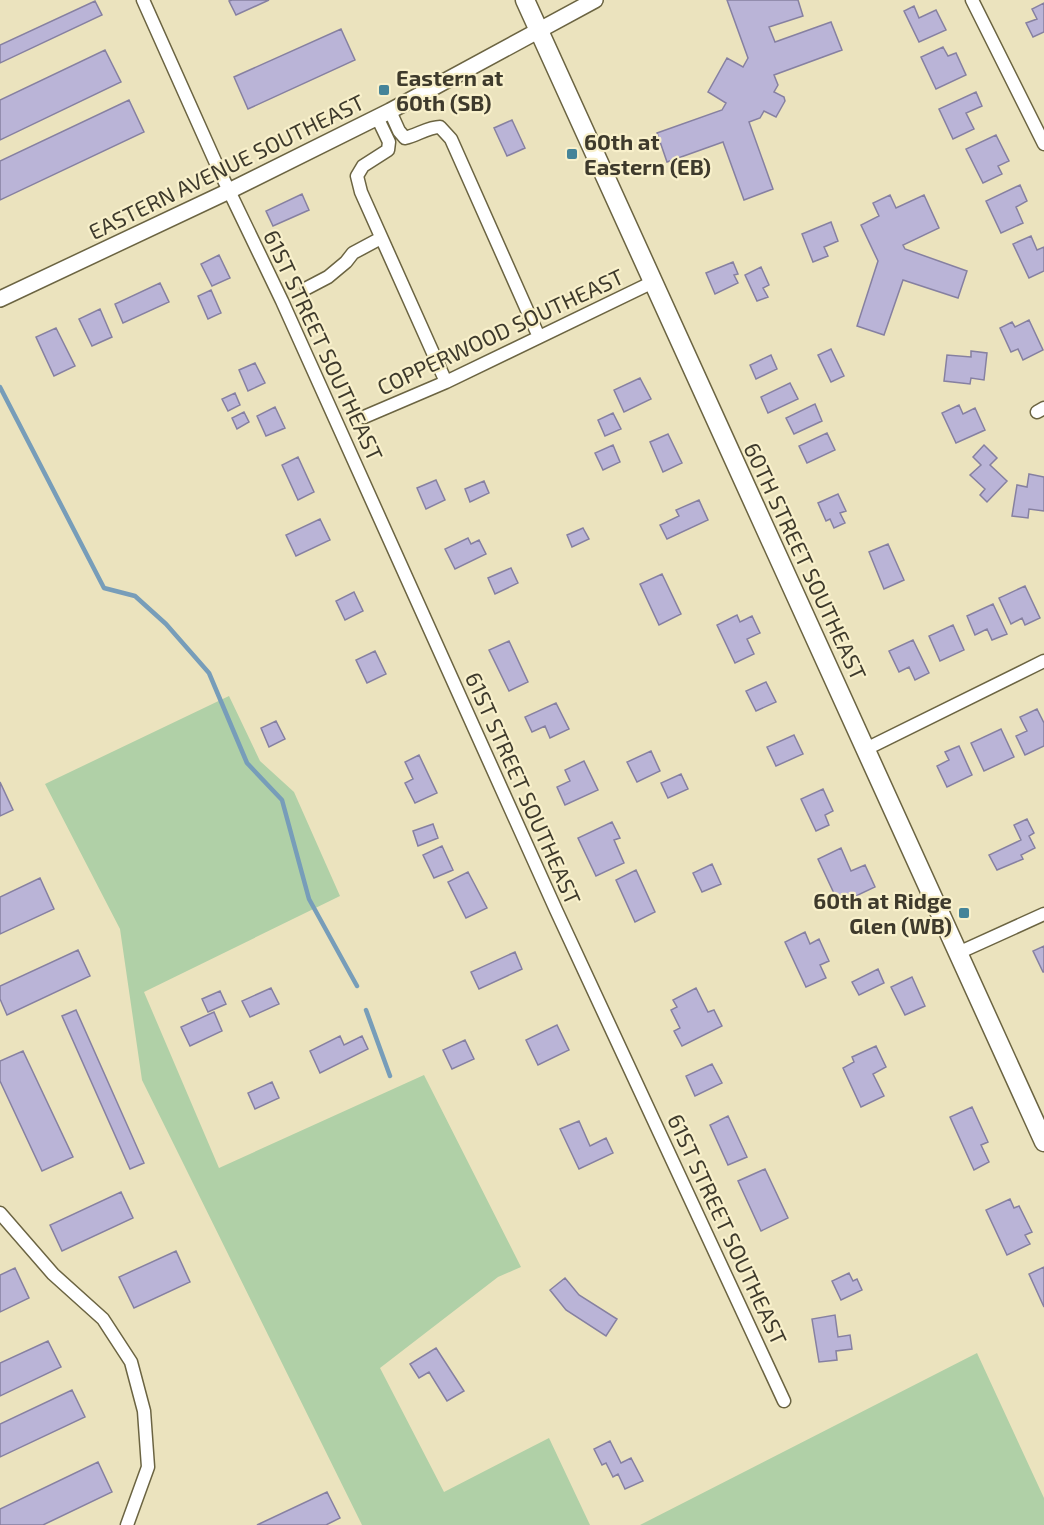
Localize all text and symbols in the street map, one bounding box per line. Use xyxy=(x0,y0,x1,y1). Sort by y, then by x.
place label: Eastern at 60th (SB) xyxy=(396,64,503,115)
marker: Eastern at 60th (SB) xyxy=(377,83,391,97)
street label: EASTERN AVENUE SOUTHEAST xyxy=(84,88,368,244)
place label: 60th at Eastern (EB) xyxy=(584,128,711,179)
marker: 60th at Eastern (EB) xyxy=(565,147,579,161)
street label: 61ST STREET SOUTHEAST xyxy=(259,225,389,465)
street label: COPPERWOOD SOUTHEAST xyxy=(373,262,628,400)
street label: 60TH STREET SOUTHEAST xyxy=(739,438,873,684)
street label: 61ST STREET SOUTHEAST xyxy=(461,668,587,908)
place label: 60th at Ridge Glen (WB) xyxy=(813,887,952,938)
marker: 60th at Ridge Glen (WB) xyxy=(957,906,971,920)
street label: 61ST STREET SOUTHEAST xyxy=(663,1109,793,1349)

